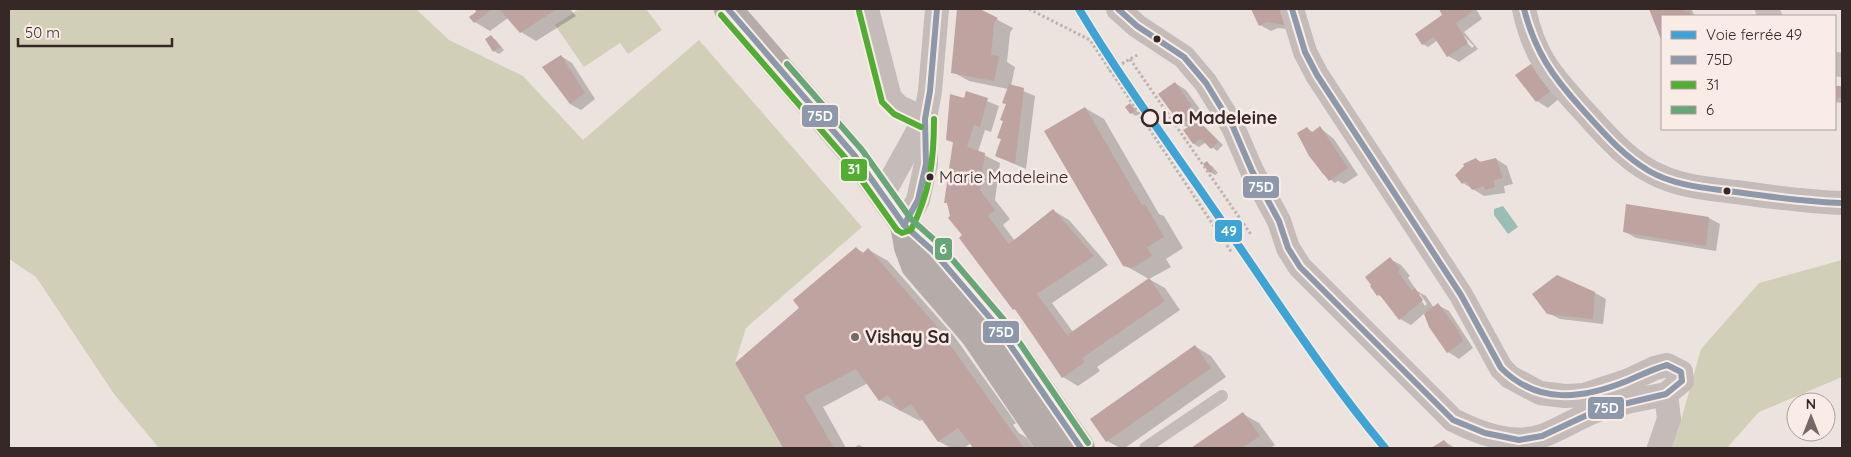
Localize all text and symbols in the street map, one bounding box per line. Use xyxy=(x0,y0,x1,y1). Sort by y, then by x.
scale bar xyxy=(18,15,171,47)
legend xyxy=(1661,15,1836,130)
text: 50 m xyxy=(25,23,60,42)
text: Voie ferrée 49 xyxy=(1706,25,1802,44)
unlabelled marker xyxy=(1152,34,1162,44)
text: 75D xyxy=(1706,50,1733,69)
text: 31 xyxy=(1706,75,1719,94)
text: 6 xyxy=(1706,100,1714,119)
line badge: 75D xyxy=(801,104,839,128)
place label: La Madeleine xyxy=(1162,106,1277,129)
text: 75D xyxy=(807,107,833,125)
marker: La Madeleine xyxy=(1141,109,1159,127)
line badge: 31 xyxy=(840,158,868,182)
text: 31 xyxy=(848,160,860,178)
place label: Marie Madeleine xyxy=(939,166,1068,187)
marker: Marie Madeleine xyxy=(925,172,935,182)
line badge: 75D xyxy=(1242,175,1280,199)
text: 75D xyxy=(1248,178,1274,196)
unlabelled marker xyxy=(1722,186,1732,196)
line badge: 49 xyxy=(1214,219,1243,243)
text: 49 xyxy=(1221,222,1237,240)
line badge: 6 xyxy=(934,237,953,261)
text: 6 xyxy=(939,240,947,258)
line badge: 75D xyxy=(982,320,1020,344)
text: 75D xyxy=(988,323,1014,341)
place label: Vishay Sa xyxy=(865,325,950,348)
marker: Vishay Sa xyxy=(849,331,861,343)
north arrow xyxy=(1786,392,1836,442)
text: N xyxy=(1806,395,1816,413)
line badge: 75D xyxy=(1587,396,1625,420)
text: 75D xyxy=(1593,399,1619,417)

